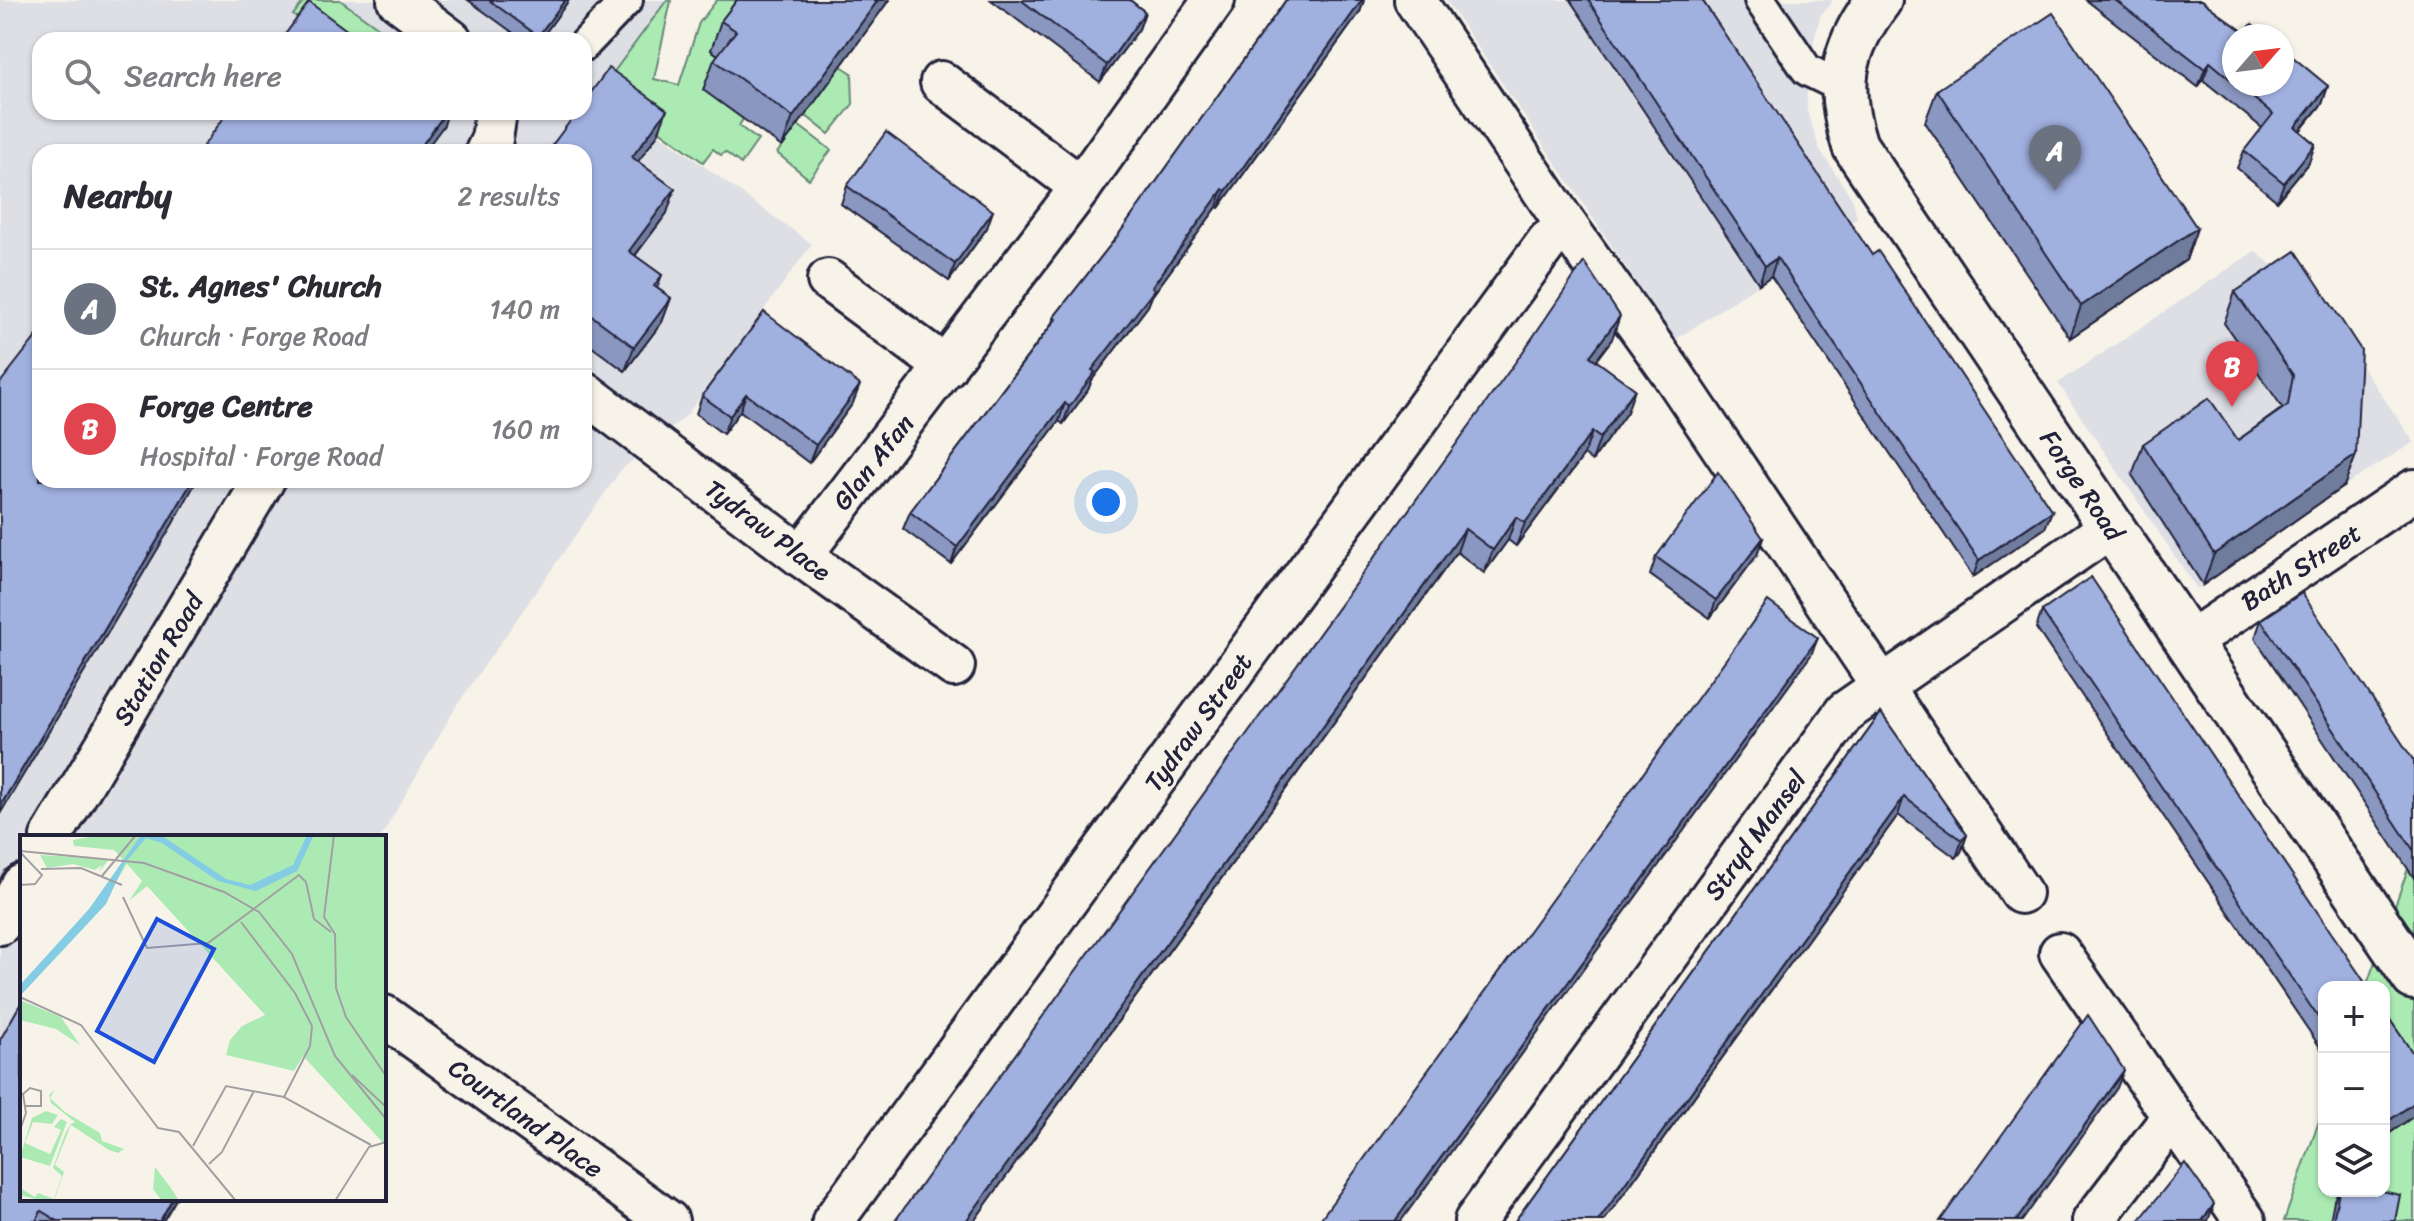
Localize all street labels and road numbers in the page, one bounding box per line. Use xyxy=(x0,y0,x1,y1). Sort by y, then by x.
street label: Glan Afan xyxy=(820,403,926,521)
street label: Forge Road xyxy=(2028,420,2138,552)
street label: Tydraw Place xyxy=(694,467,842,594)
street label: Bath Street xyxy=(2231,510,2371,624)
street label: Station Road xyxy=(100,581,217,735)
street label: Tydraw Street xyxy=(1131,642,1265,802)
street label: Stryd Mansel xyxy=(1691,759,1819,910)
street label: Courtland Place xyxy=(438,1046,614,1190)

